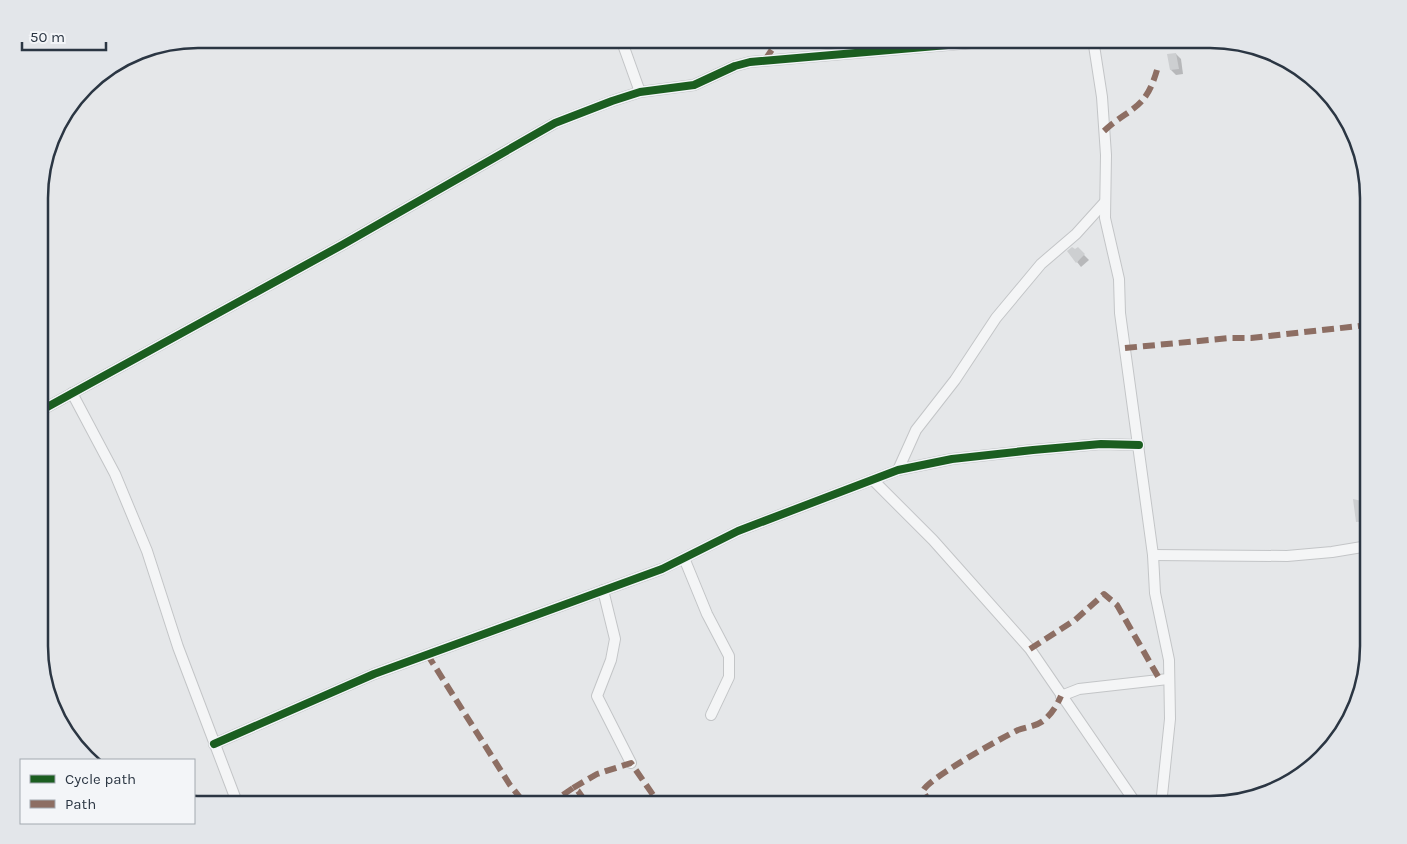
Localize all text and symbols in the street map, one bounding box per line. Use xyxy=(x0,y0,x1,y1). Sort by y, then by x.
scale bar xyxy=(22,20,106,52)
text: 50 m xyxy=(30,28,65,46)
legend xyxy=(20,759,195,824)
text: Cycle path xyxy=(65,770,136,788)
text: Path xyxy=(65,795,96,813)

